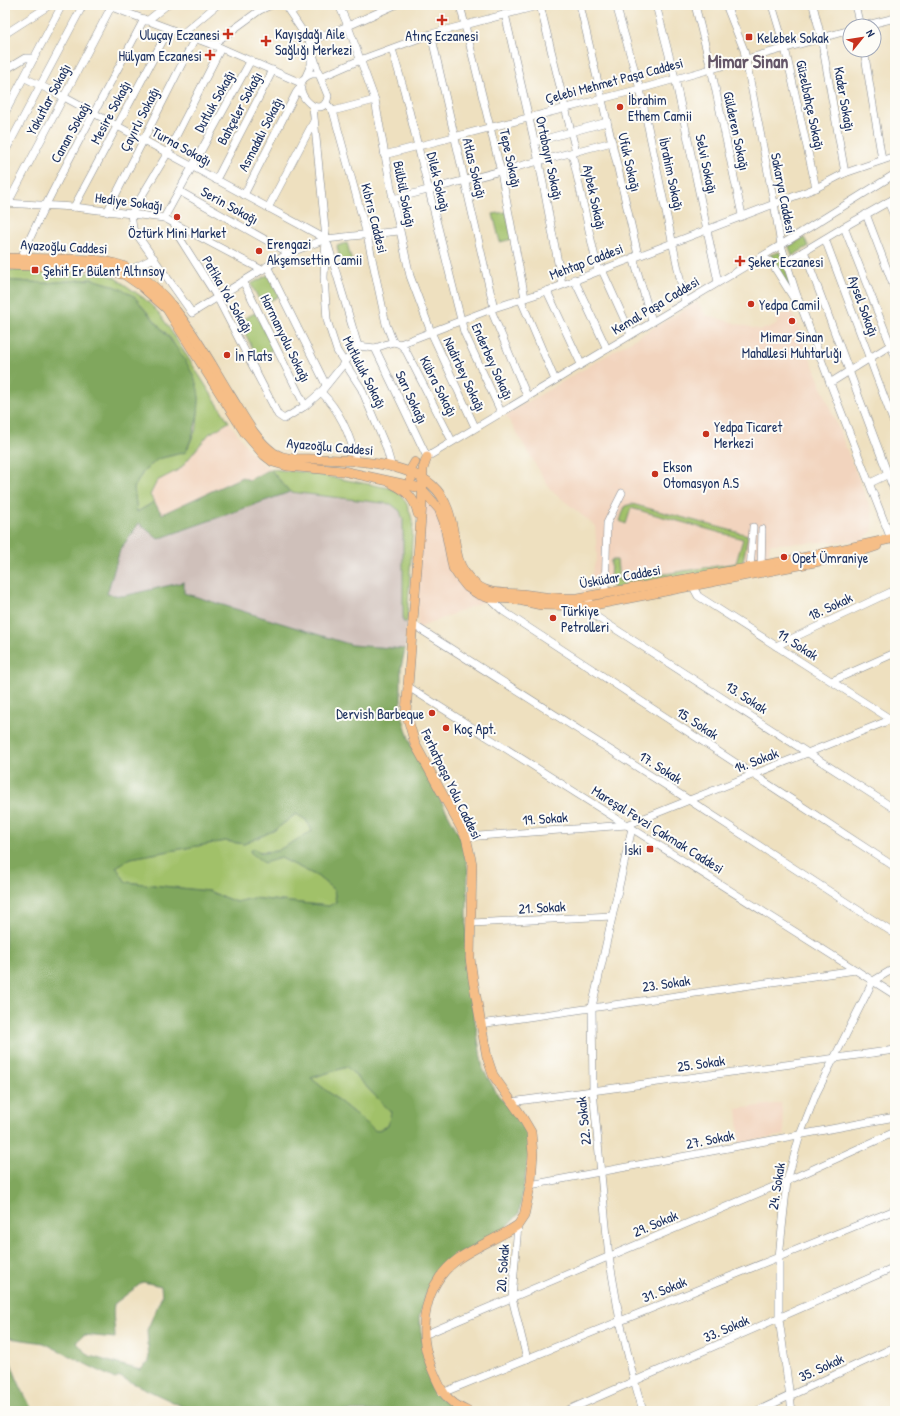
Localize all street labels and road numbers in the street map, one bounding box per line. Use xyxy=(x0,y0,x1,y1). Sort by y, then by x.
street label: Çelebi Mehmet Paşa Caddesi xyxy=(543,52,685,108)
street label: Güzelbahçe Sokağı xyxy=(791,58,830,152)
street label: Yakutlar Sokağı xyxy=(21,60,76,139)
street label: Kader Sokağı xyxy=(829,65,860,133)
street label: Dutluk Sokağı xyxy=(189,67,240,136)
street label: Bahçeler Sokağı xyxy=(212,68,267,148)
street label: Mesire Sokağı xyxy=(85,77,136,148)
street label: Çayırlı Sokağı xyxy=(115,83,164,155)
street label: Gülderen Sokağı xyxy=(718,90,755,172)
street label: Asmadalı Sokağı xyxy=(233,94,288,175)
street label: Canan Sokağı xyxy=(45,98,95,167)
street label: Ortabayır Sokağı xyxy=(531,114,568,202)
street label: Turna Sokağı xyxy=(148,122,215,171)
street label: Tepe Sokağı xyxy=(495,127,526,189)
street label: Ufuk Sokağı xyxy=(613,131,646,194)
street label: Selvi Sokağı xyxy=(690,132,723,196)
street label: Atlas Sokağı xyxy=(457,136,492,201)
street label: İbrahim Sokağı xyxy=(654,136,689,213)
street label: Dilek Sokağı xyxy=(422,150,455,214)
street label: Sakarya Caddesi xyxy=(766,151,801,235)
street label: Bülbül Sokağı xyxy=(388,159,421,229)
street label: Aybek Sokağı xyxy=(578,163,611,231)
street label: Serin Sokağı xyxy=(197,181,262,229)
street label: Kıbrıs Caddesi xyxy=(357,181,393,255)
street label: Hediye Sokağı xyxy=(94,187,164,216)
street label: Ayazoğlu Caddesi xyxy=(20,234,108,259)
street label: Mehtap Caddesi xyxy=(546,238,626,285)
street label: Patika Yol Sokağı xyxy=(197,252,258,337)
street label: Kemal Paşa Caddesi xyxy=(608,271,702,339)
street label: Aysel Sokağı xyxy=(843,273,884,339)
street label: Harmanyolu Sokağı xyxy=(256,291,315,386)
street label: Enderbey Sokağı xyxy=(467,320,518,403)
street label: Mutluluk Sokağı xyxy=(338,332,391,412)
street label: Nadirbey Sokağı xyxy=(439,334,491,415)
street label: Kübra Sokağı xyxy=(415,352,462,420)
street label: Sarı Sokağı xyxy=(391,367,433,427)
street label: Ayazoğlu Caddesi xyxy=(286,433,374,460)
street label: Üsküdar Caddesi xyxy=(578,560,662,592)
street label: 18. Sokak xyxy=(805,587,855,624)
street label: 11. Sokak xyxy=(774,624,822,664)
street label: 13. Sokak xyxy=(722,676,772,718)
street label: 15. Sokak xyxy=(673,702,723,744)
street label: Ferhatpaşa Yolu Caddesi xyxy=(416,725,487,843)
street label: 14. Sokak xyxy=(731,743,781,777)
street label: 17. Sokak xyxy=(636,746,686,788)
street label: Mareşal Fevzi Çakmak Caddesi xyxy=(588,781,728,877)
street label: 19. Sokak xyxy=(522,807,569,829)
street label: 21. Sokak xyxy=(518,896,566,918)
street label: 23. Sokak xyxy=(641,970,691,996)
street label: 25. Sokak xyxy=(676,1050,726,1076)
street label: 22. Sokak xyxy=(571,1096,595,1146)
street label: 27. Sokak xyxy=(684,1125,736,1153)
street label: 24. Sokak xyxy=(763,1161,789,1211)
street label: 29. Sokak xyxy=(630,1205,681,1241)
street label: 20. Sokak xyxy=(491,1243,513,1293)
street label: 31. Sokak xyxy=(639,1271,689,1307)
street label: 33. Sokak xyxy=(700,1310,752,1346)
street label: 35. Sokak xyxy=(795,1348,847,1386)

